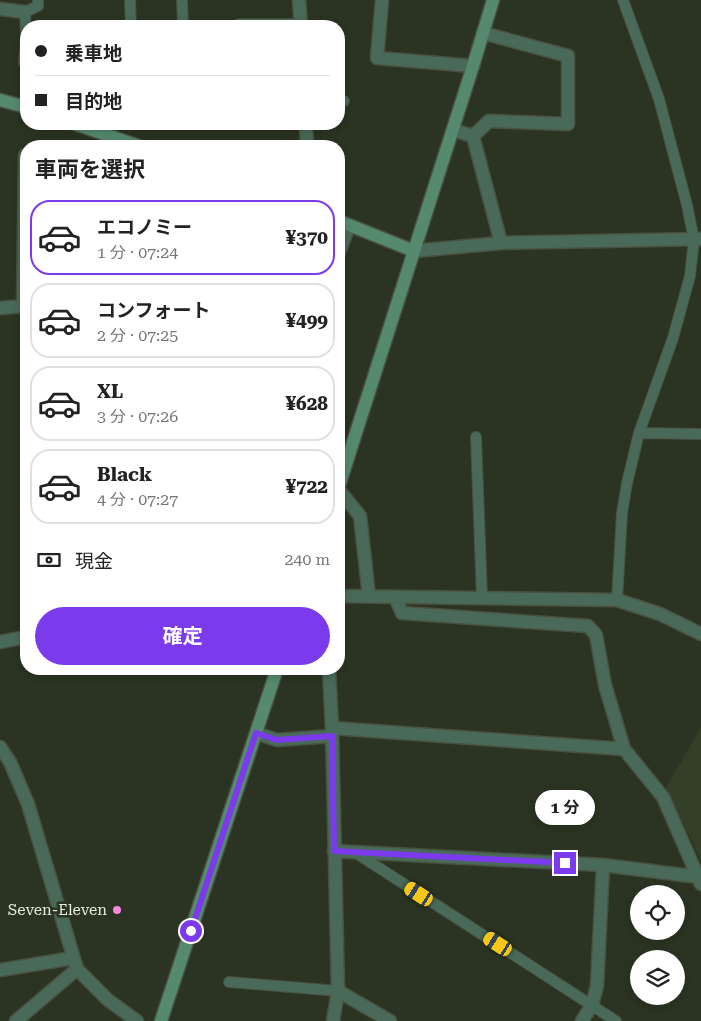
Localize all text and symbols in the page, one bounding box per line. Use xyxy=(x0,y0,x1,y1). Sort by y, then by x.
text: 乗車地 xyxy=(65,42,122,65)
text: 目的地 xyxy=(65,90,122,113)
text: 車両を選択 xyxy=(35,157,145,182)
icon: car xyxy=(37,215,82,260)
text: エコノミー xyxy=(97,216,192,239)
text: ¥370 xyxy=(285,226,328,249)
text: 1 分 · 07:24 xyxy=(97,243,178,262)
icon: car xyxy=(37,298,82,343)
text: コンフォート xyxy=(97,299,210,322)
text: ¥499 xyxy=(285,309,328,332)
text: 2 分 · 07:25 xyxy=(97,326,178,345)
text: XL xyxy=(97,380,123,403)
icon: car xyxy=(37,381,82,426)
text: ¥628 xyxy=(285,392,328,415)
text: 3 分 · 07:26 xyxy=(97,407,178,426)
text: Black xyxy=(97,463,152,486)
icon: car xyxy=(37,464,82,509)
text: ¥722 xyxy=(285,475,328,498)
text: 4 分 · 07:27 xyxy=(97,490,178,509)
icon: cash xyxy=(35,546,63,574)
text: 現金 xyxy=(75,550,113,573)
text: 240 m xyxy=(284,550,330,569)
button: 確定 xyxy=(35,607,330,665)
callout: 1 分 xyxy=(535,790,595,826)
text: 1 分 xyxy=(550,798,580,817)
route end xyxy=(554,852,576,874)
car xyxy=(402,880,435,908)
map controls xyxy=(630,885,685,1005)
button: locate xyxy=(630,885,685,940)
place label: Seven-Eleven xyxy=(8,901,107,919)
marker: Seven-Eleven xyxy=(111,904,123,916)
route start xyxy=(180,920,202,942)
car xyxy=(481,930,514,958)
button: layers xyxy=(630,950,685,1005)

